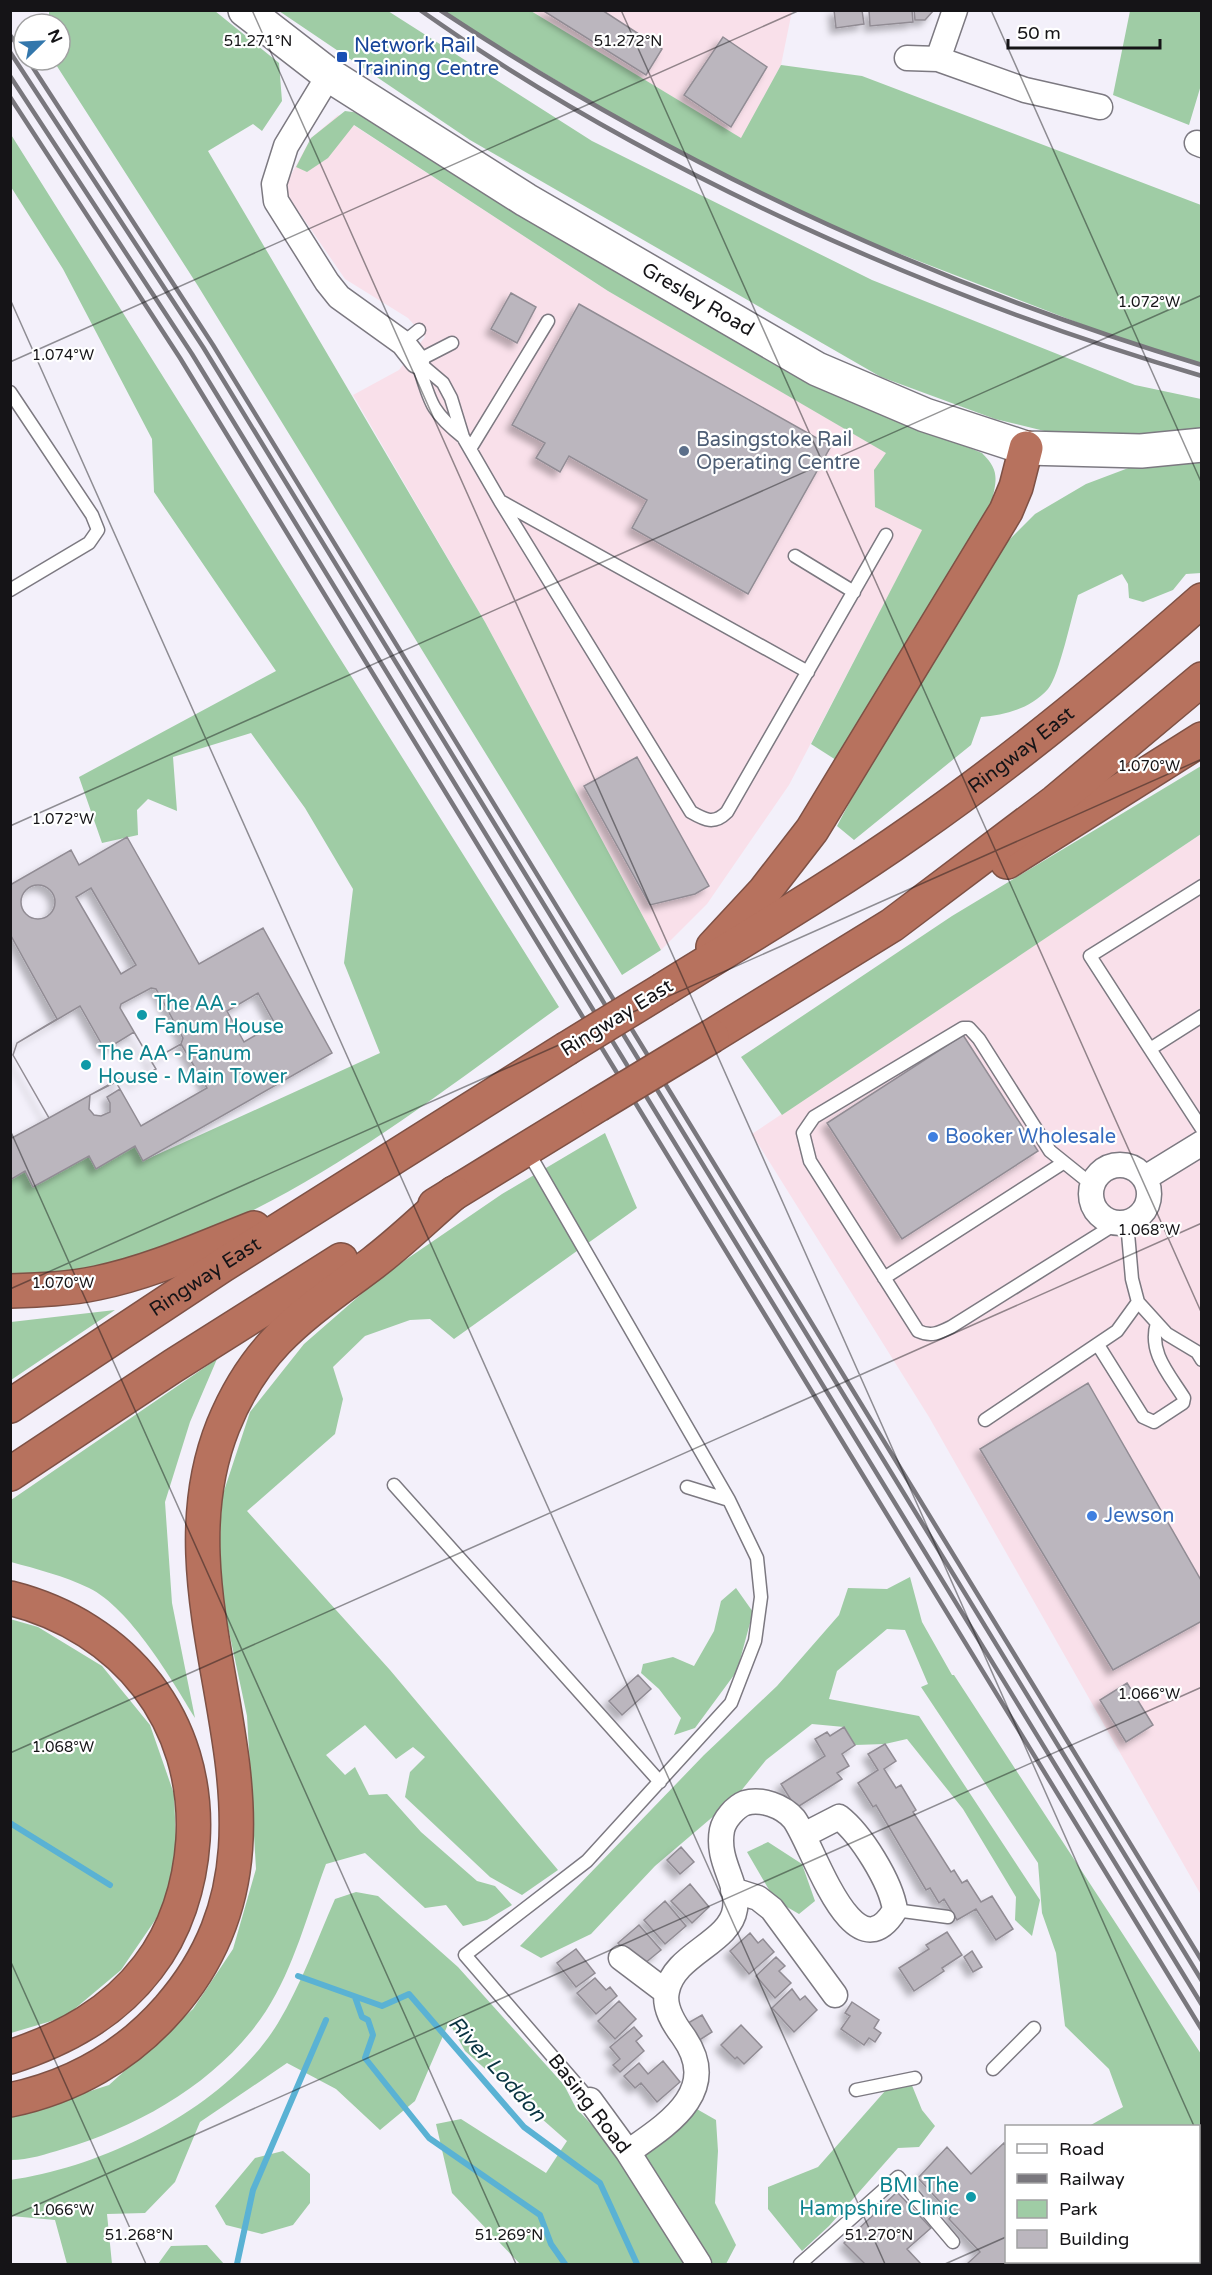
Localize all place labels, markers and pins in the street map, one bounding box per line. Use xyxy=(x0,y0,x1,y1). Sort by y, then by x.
place label: Network Rail Training Centre xyxy=(354,34,499,81)
marker: Network Rail Training Centre xyxy=(335,50,349,64)
place label: Basingstoke Rail Operating Centre xyxy=(696,428,860,475)
marker: Basingstoke Rail Operating Centre xyxy=(677,444,691,458)
place label: The AA - Fanum House xyxy=(154,992,284,1039)
marker: The AA - Fanum House xyxy=(135,1008,149,1022)
place label: The AA - Fanum House - Main Tower xyxy=(98,1042,287,1089)
marker: The AA - Fanum House - Main Tower xyxy=(79,1058,93,1072)
place label: Booker Wholesale xyxy=(945,1125,1116,1149)
marker: Booker Wholesale xyxy=(926,1130,940,1144)
place label: Jewson xyxy=(1104,1504,1174,1528)
marker: Jewson xyxy=(1085,1509,1099,1523)
place label: BMI The Hampshire Clinic xyxy=(799,2174,959,2221)
marker: BMI The Hampshire Clinic xyxy=(964,2190,978,2204)

